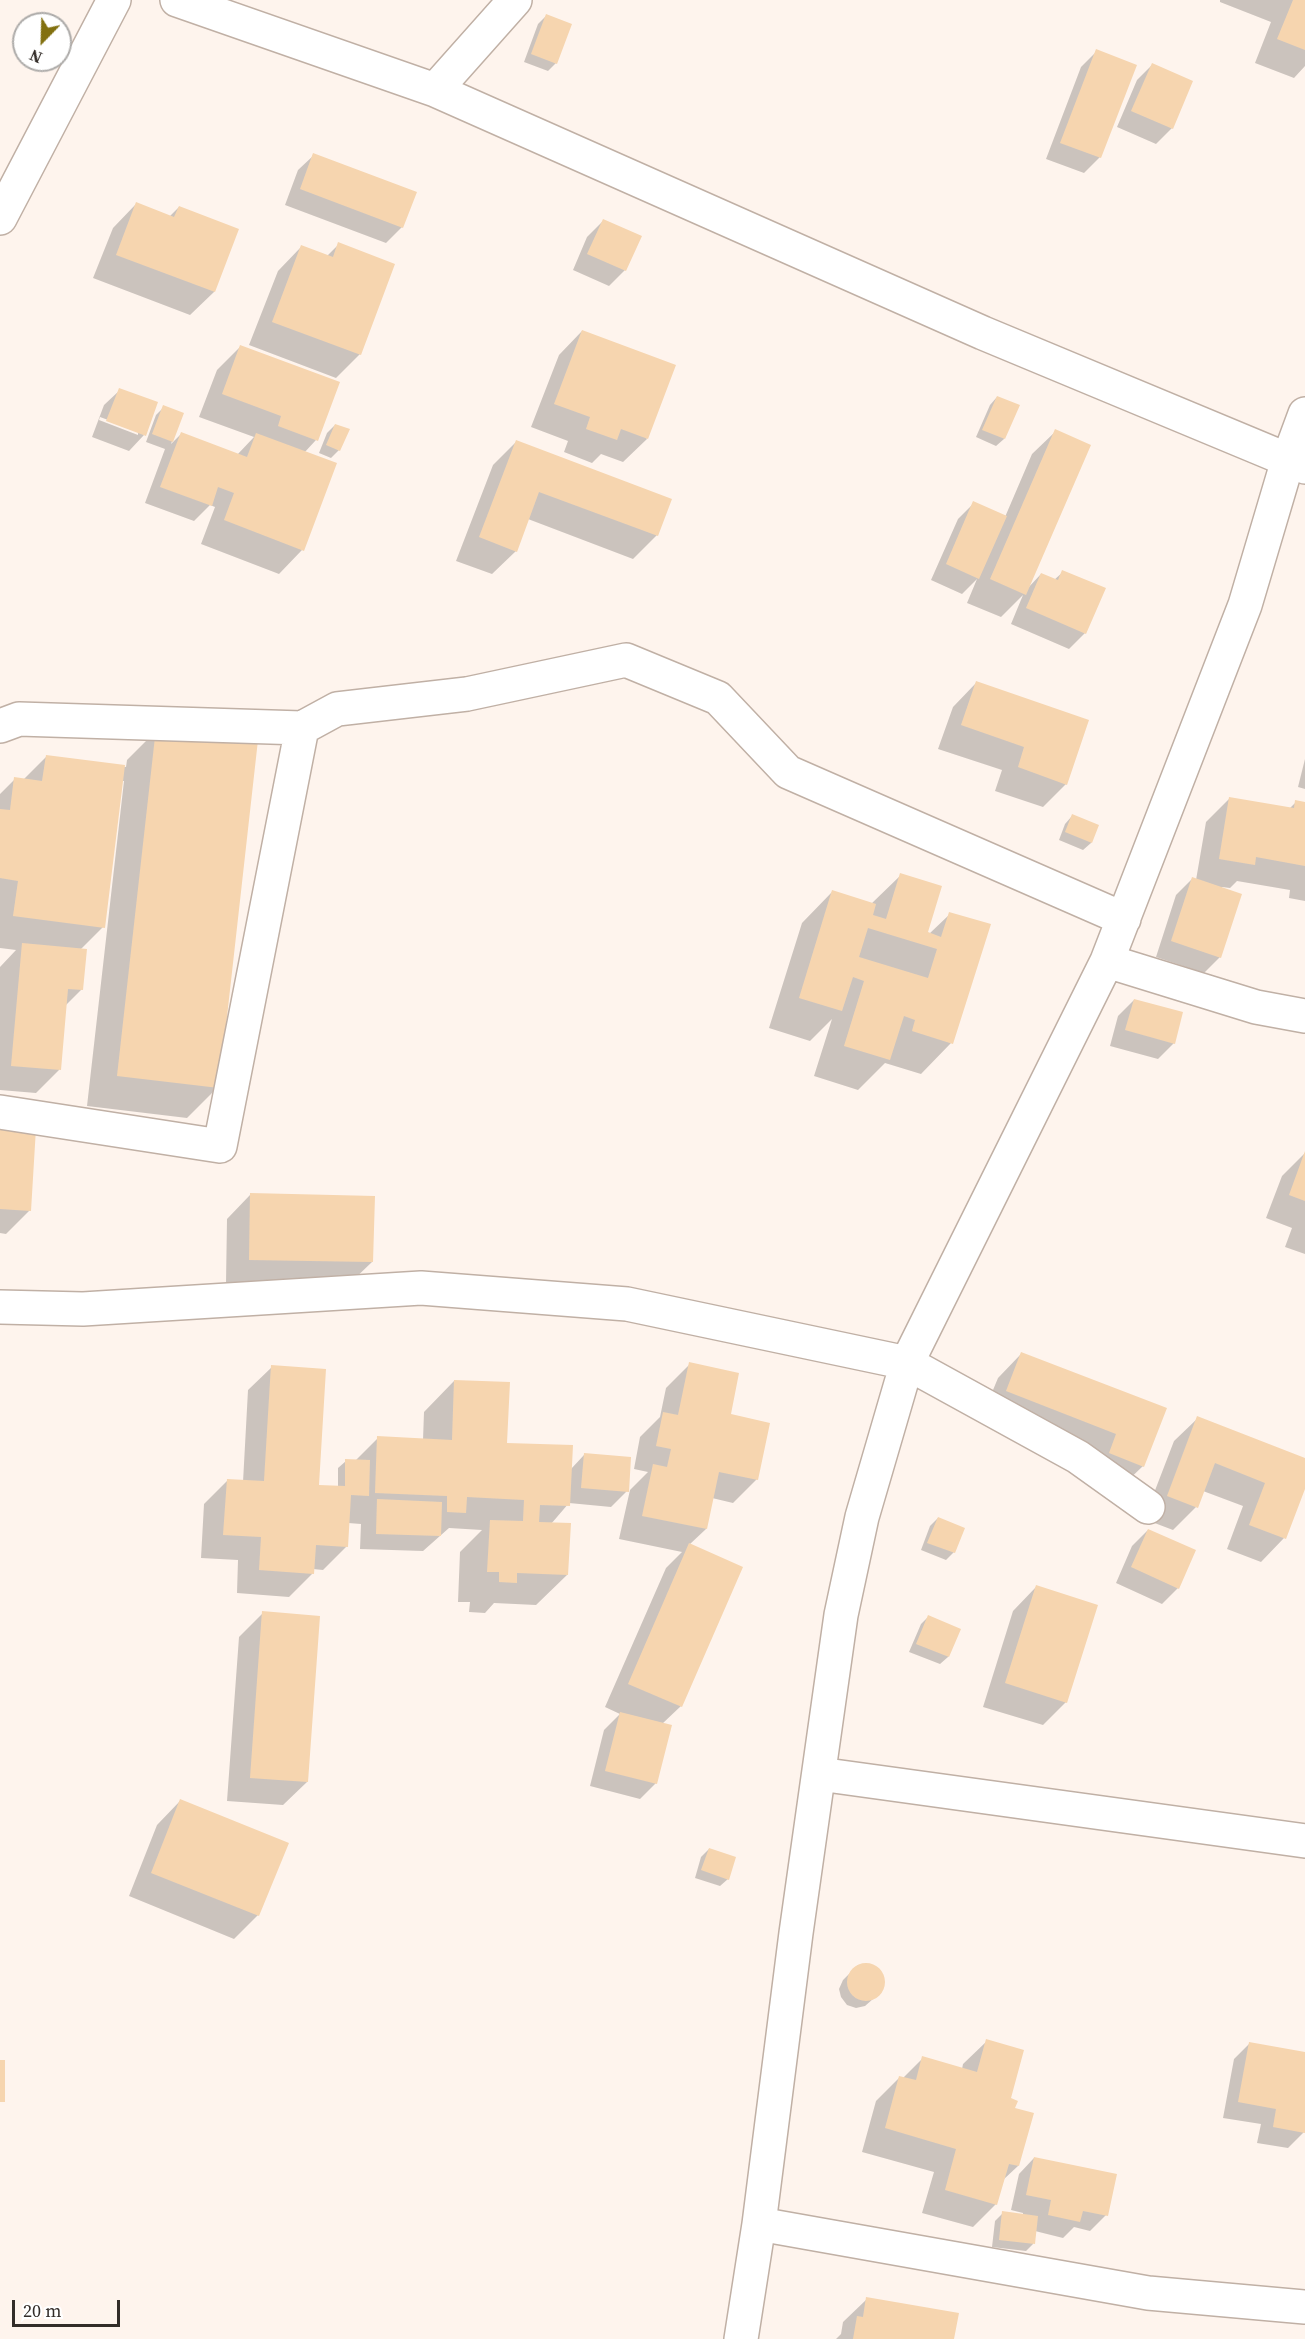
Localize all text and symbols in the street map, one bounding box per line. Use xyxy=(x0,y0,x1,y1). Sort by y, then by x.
north arrow xyxy=(12,12,72,72)
text: N xyxy=(26,44,45,69)
scale bar xyxy=(15,2288,123,2326)
text: 20 m xyxy=(23,2298,61,2323)

